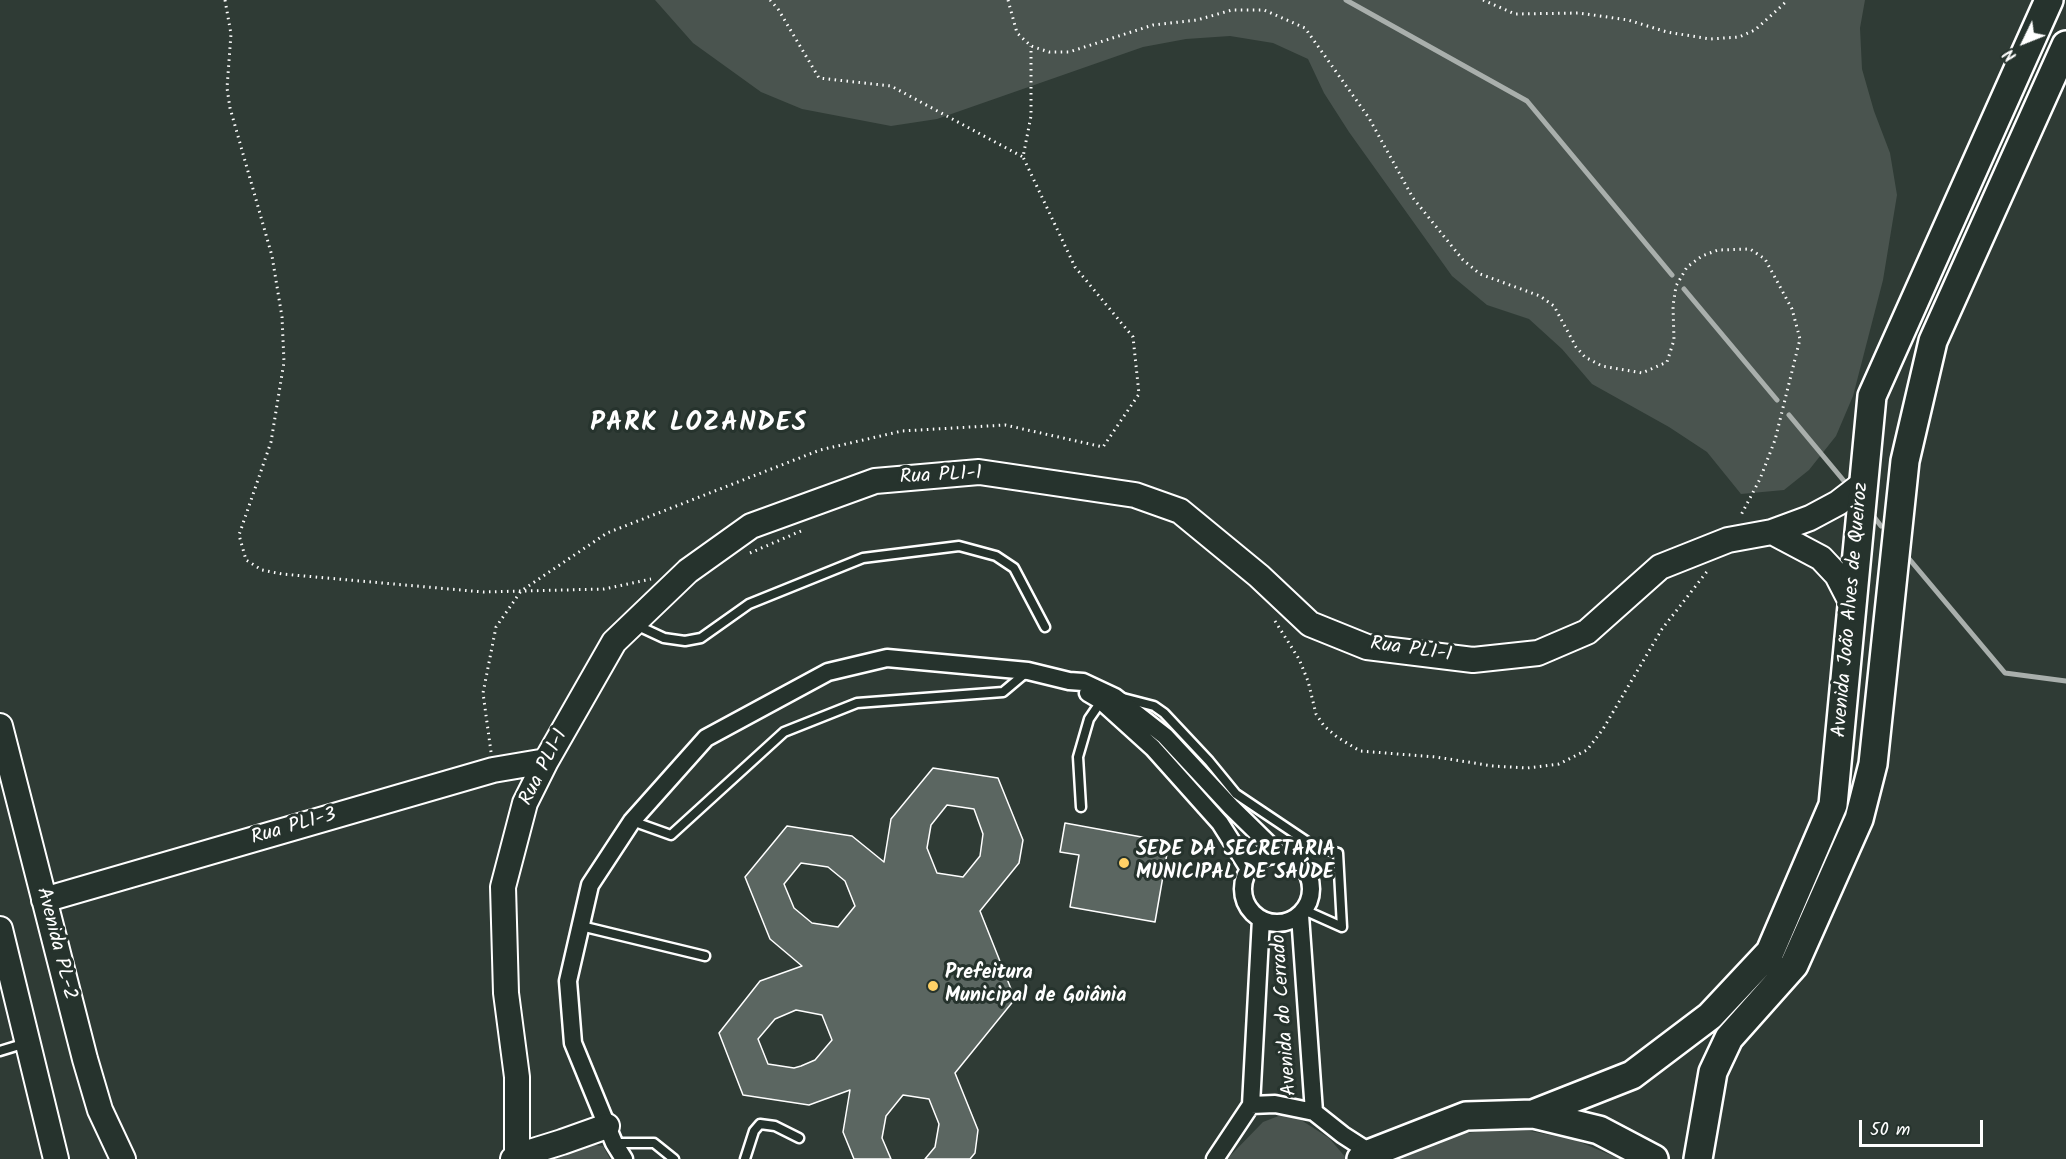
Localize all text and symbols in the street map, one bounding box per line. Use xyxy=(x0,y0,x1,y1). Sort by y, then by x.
north arrow xyxy=(1994,12,2054,72)
text: N xyxy=(1998,42,2023,67)
district label: PARK LOZANDES xyxy=(590,410,808,442)
street label: Rua PL1-1 xyxy=(899,463,983,491)
street label: Avenida João Alves de Queiroz xyxy=(1829,481,1875,739)
street label: Rua PL1-1 xyxy=(1369,633,1453,669)
street label: Rua PL1-1 xyxy=(516,726,574,810)
street label: Rua PL1-3 xyxy=(249,804,339,852)
place label: SEDE DA SECRETARIA MUNICIPAL DE SAÚDE xyxy=(1136,840,1335,887)
marker: SEDE DA SECRETARIA MUNICIPAL DE SAÚDE xyxy=(1117,856,1131,870)
street label: Avenida PL-2 xyxy=(29,885,81,1003)
street label: Avenida do Cerrado xyxy=(1268,933,1304,1097)
place label: Prefeitura Municipal de Goiânia xyxy=(945,963,1126,1010)
marker: Prefeitura Municipal de Goiânia xyxy=(926,979,940,993)
scale bar xyxy=(1862,1108,1986,1146)
text: 50 m xyxy=(1870,1116,1910,1145)

